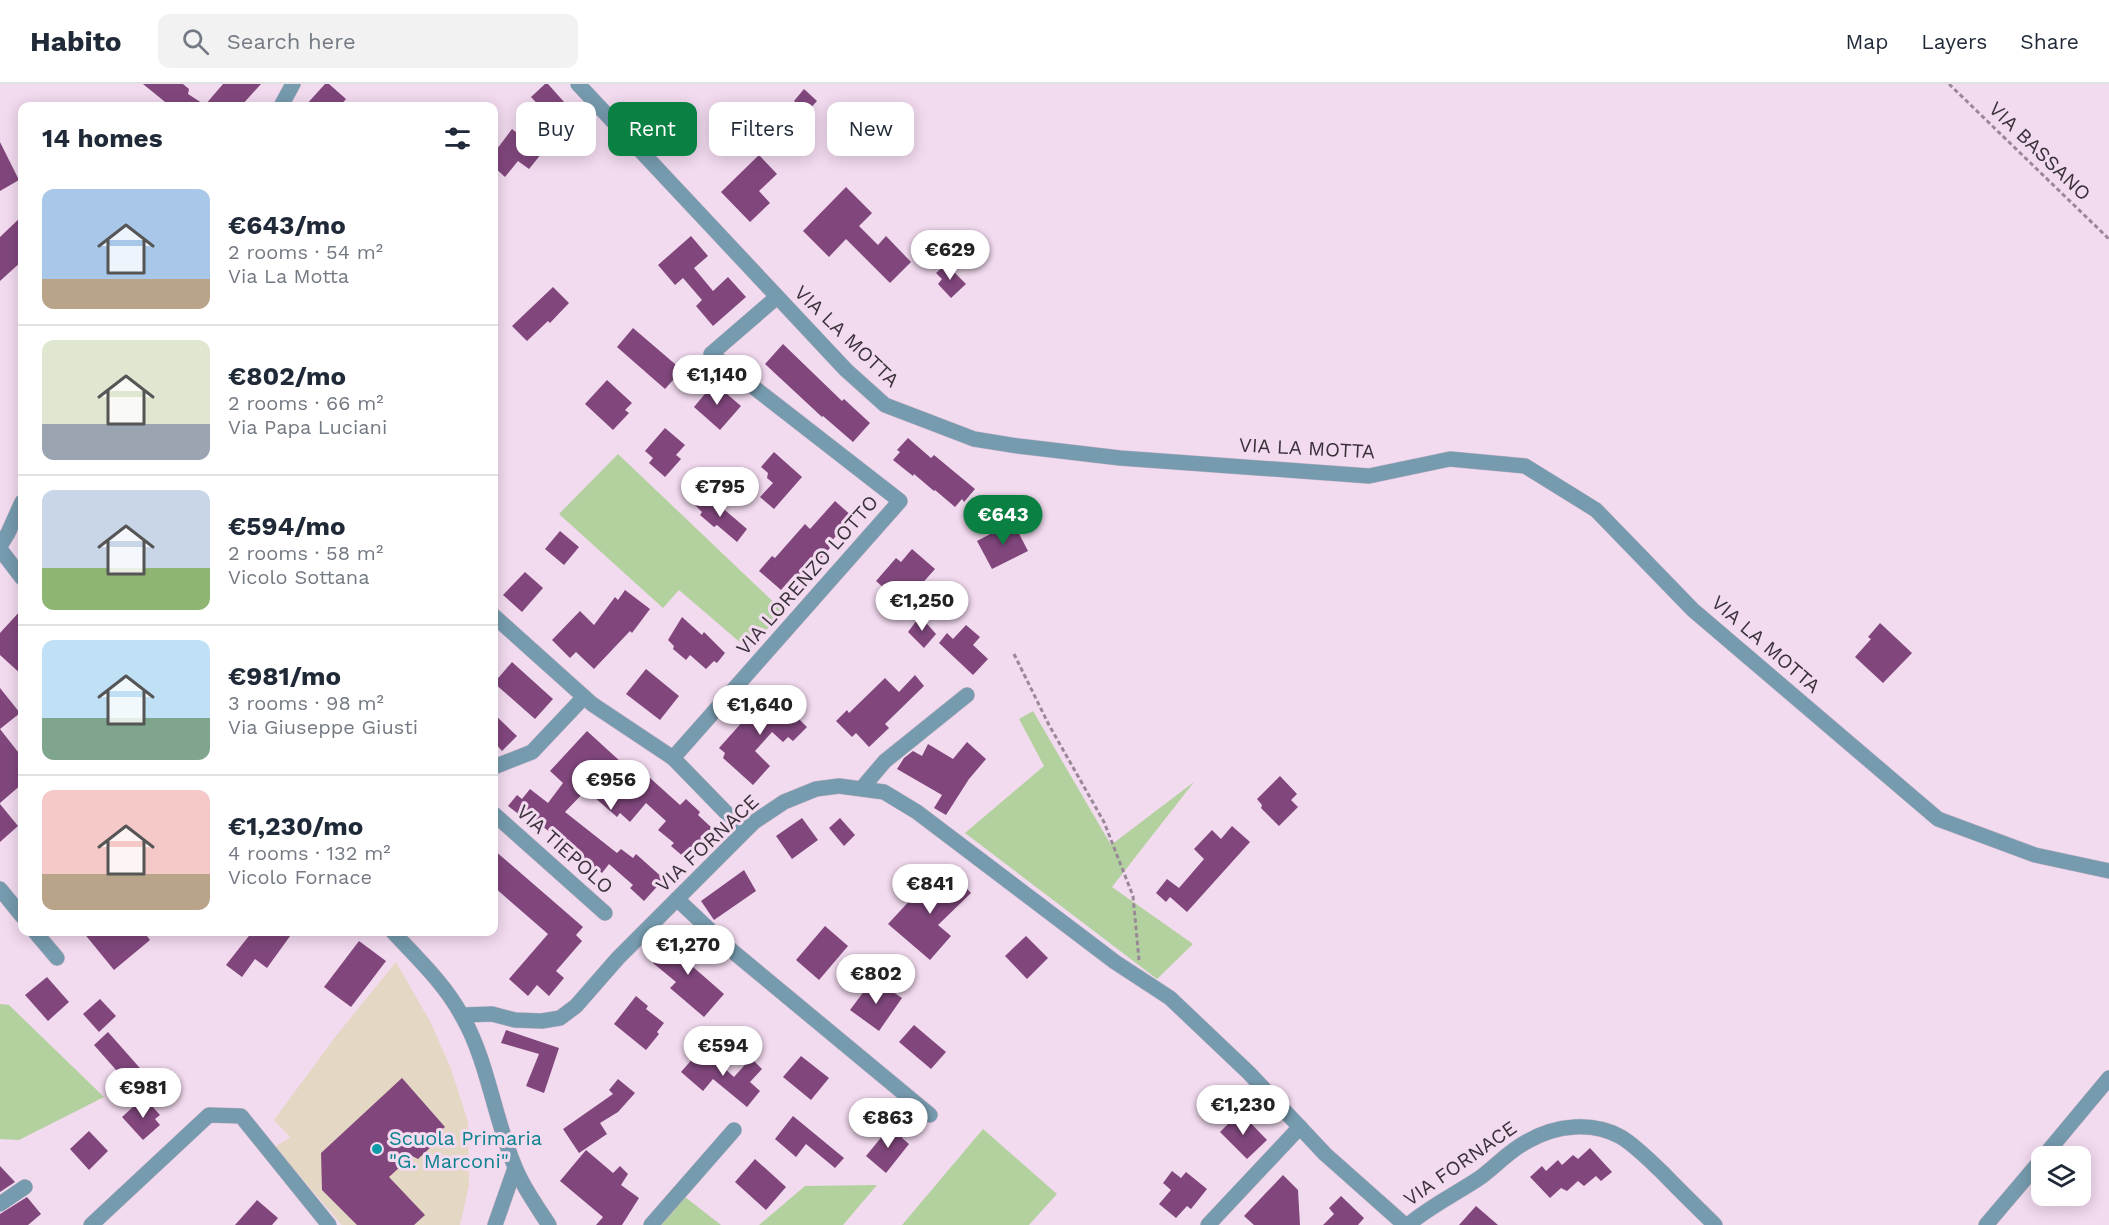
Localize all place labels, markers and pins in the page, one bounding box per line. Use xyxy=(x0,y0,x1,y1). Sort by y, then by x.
pin: €629 xyxy=(914,230,986,281)
pin: €1,140 xyxy=(668,355,766,406)
pin: €795 xyxy=(684,467,756,518)
pin: €643 xyxy=(967,495,1039,546)
pin: €1,250 xyxy=(873,581,971,632)
pin: €1,640 xyxy=(711,685,809,736)
pin: €956 xyxy=(575,760,647,811)
pin: €841 xyxy=(894,864,966,915)
pin: €1,270 xyxy=(639,925,737,976)
pin: €802 xyxy=(840,954,912,1005)
pin: €594 xyxy=(687,1026,759,1077)
pin: €981 xyxy=(107,1068,179,1119)
pin: €1,230 xyxy=(1194,1085,1292,1136)
pin: €863 xyxy=(852,1098,924,1149)
place label: Scuola Primaria "G. Marconi" xyxy=(389,1126,542,1173)
marker: Scuola Primaria "G. Marconi" xyxy=(370,1142,384,1156)

